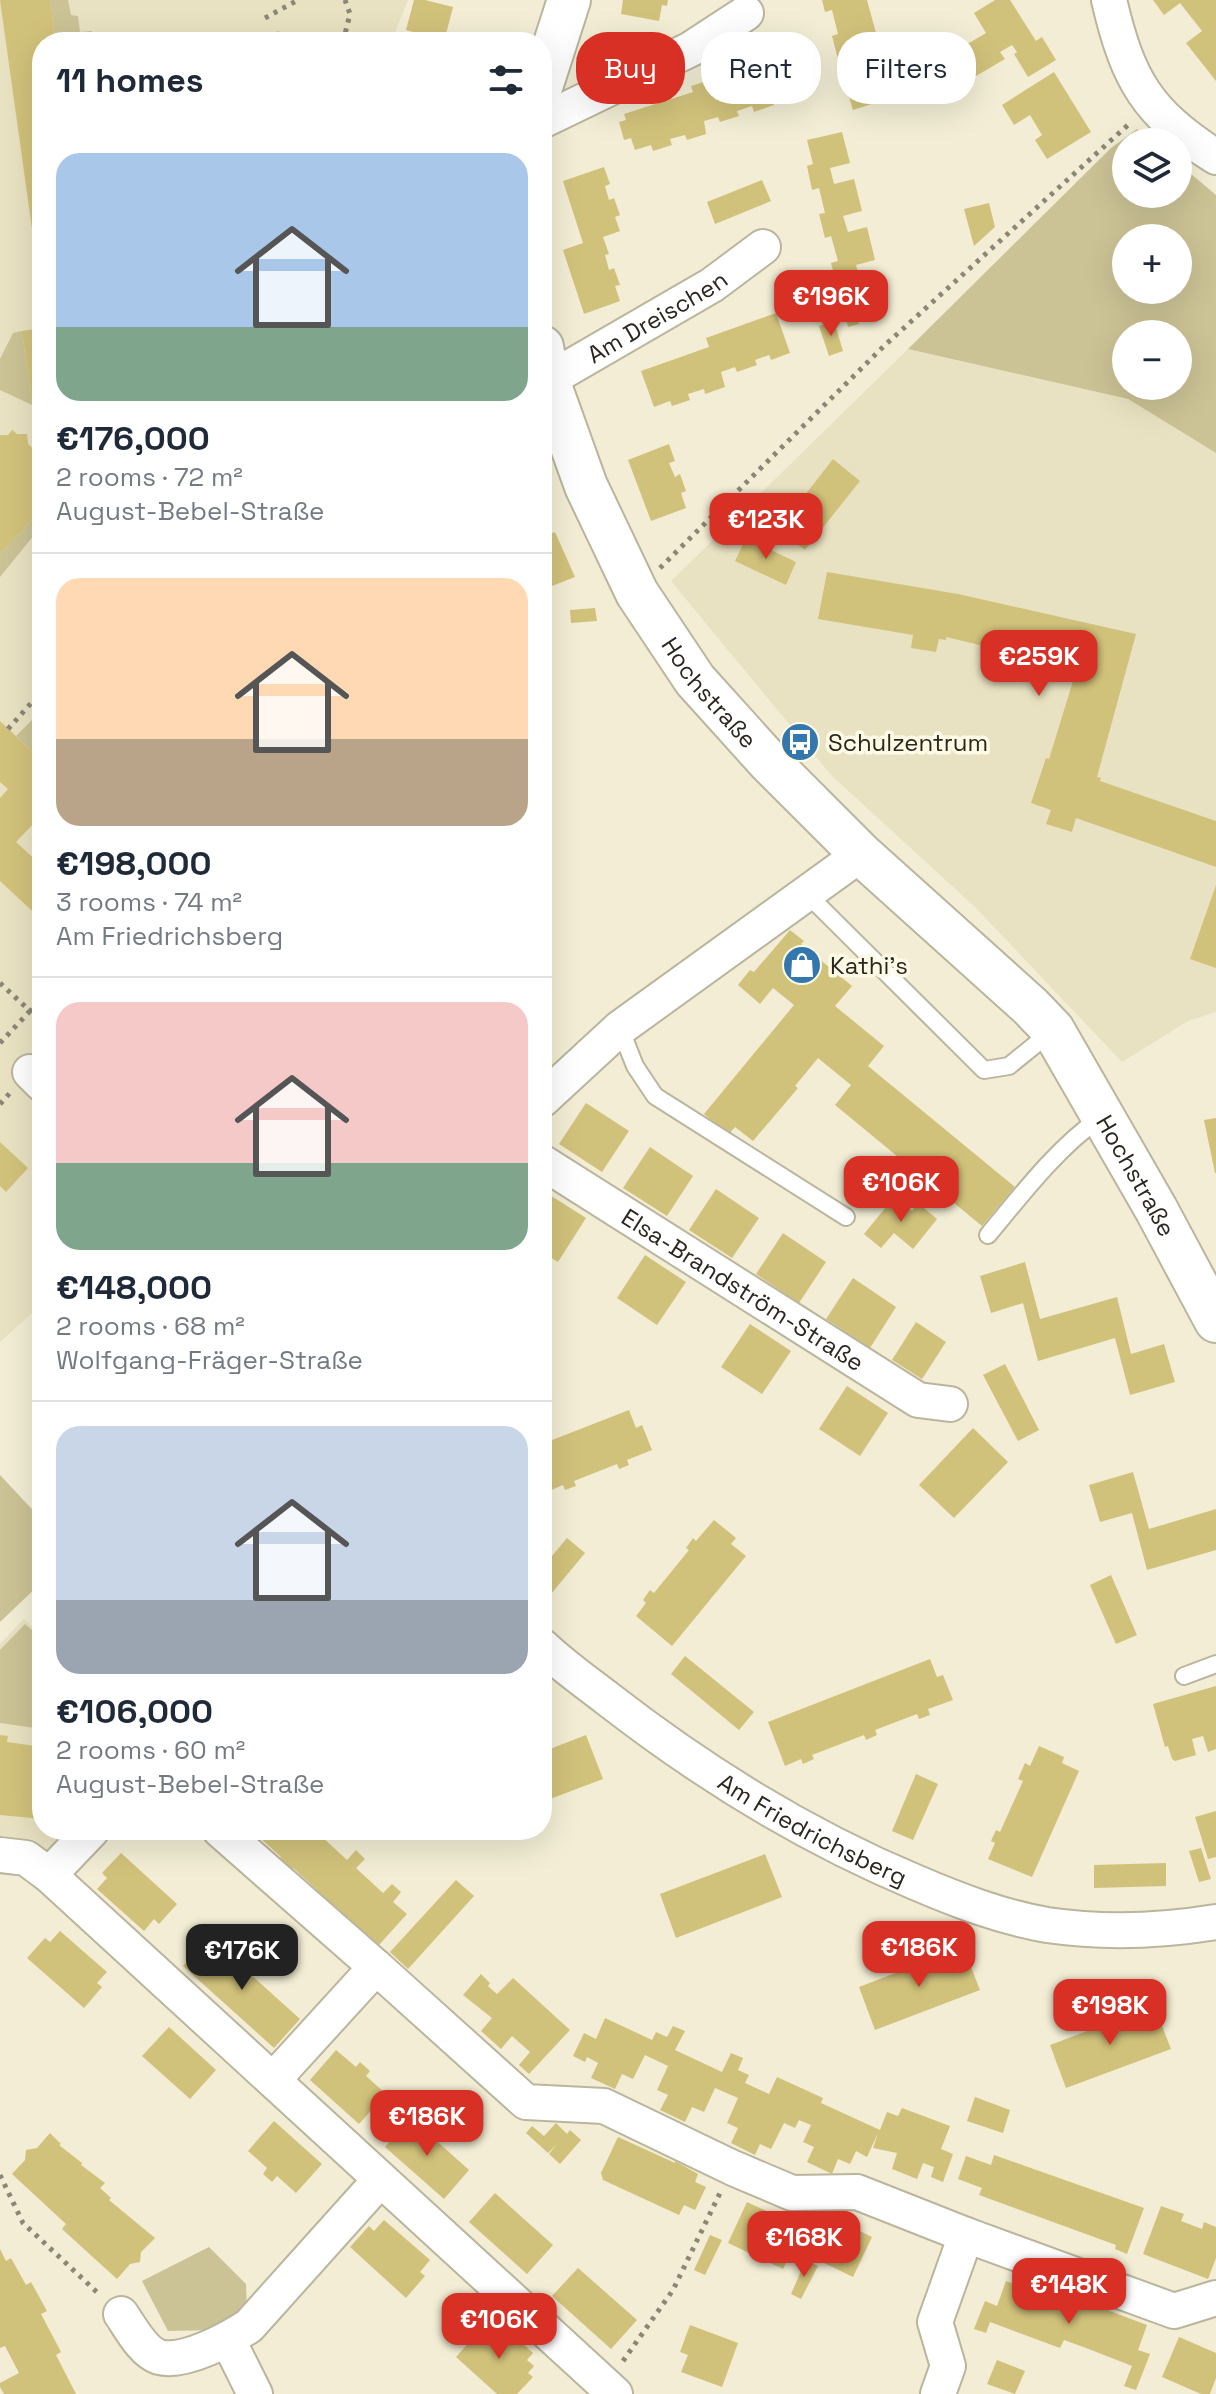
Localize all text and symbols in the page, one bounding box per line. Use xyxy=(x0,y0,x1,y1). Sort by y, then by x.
chip: Buy xyxy=(576,32,685,104)
chip: Rent xyxy=(701,32,821,104)
chip: Filters xyxy=(837,32,976,104)
icon: filters xyxy=(484,58,528,102)
text: 11 homes xyxy=(56,59,204,102)
map controls xyxy=(1112,128,1192,400)
button: layers xyxy=(1112,128,1192,208)
icon: home xyxy=(220,205,364,349)
button: + xyxy=(1112,224,1192,304)
street label: Am Dreischen xyxy=(581,264,733,370)
pin: €196K xyxy=(775,270,887,338)
text: €196K xyxy=(792,279,870,313)
button: − xyxy=(1112,320,1192,400)
text: €176,000 xyxy=(56,417,210,460)
text: 2 rooms · 72 m² xyxy=(56,460,243,494)
pin: €123K xyxy=(710,493,822,561)
text: August-Bebel-Straße xyxy=(56,494,325,528)
text: €123K xyxy=(728,502,804,536)
icon: home xyxy=(220,630,364,774)
pin: €259K xyxy=(983,630,1095,698)
street label: Hochstraße xyxy=(655,631,764,754)
text: €259K xyxy=(998,639,1080,673)
bus stop icon: Schulzentrum xyxy=(779,721,821,763)
place label: Schulzentrum xyxy=(828,727,988,758)
text: €198,000 xyxy=(56,842,212,885)
text: 3 rooms · 74 m² xyxy=(56,885,242,919)
text: Am Friedrichsberg xyxy=(56,919,283,953)
shop icon: Kathi's xyxy=(781,944,823,986)
place label: Kathi's xyxy=(830,950,908,981)
icon: home xyxy=(220,1054,364,1198)
street label: Hochstraße xyxy=(1090,1109,1183,1242)
pin: €106K xyxy=(845,1156,957,1224)
text: €106K xyxy=(862,1165,940,1199)
street label: Elsa-Brandström-Straße xyxy=(616,1201,870,1378)
text: €148,000 xyxy=(56,1266,212,1309)
text: 2 rooms · 68 m² xyxy=(56,1309,245,1343)
text: Wolfgang-Fräger-Straße xyxy=(56,1343,363,1377)
icon: home xyxy=(220,1478,364,1622)
text: €106,000 xyxy=(56,1690,213,1733)
text: 2 rooms · 60 m² xyxy=(56,1733,245,1767)
street label: Am Friedrichsberg xyxy=(712,1766,912,1892)
text: August-Bebel-Straße xyxy=(56,1767,325,1801)
pin: €186K xyxy=(863,1921,975,1989)
pin: €176K xyxy=(186,1924,298,1992)
text: €186K xyxy=(880,1930,958,1964)
text: €176K xyxy=(204,1933,280,1967)
pin: €198K xyxy=(1054,1979,1166,2047)
text: €198K xyxy=(1071,1988,1149,2022)
pin: €186K xyxy=(371,2090,483,2158)
text: €186K xyxy=(388,2099,466,2133)
pin: €168K xyxy=(748,2211,860,2279)
text: €168K xyxy=(765,2220,843,2254)
pin: €148K xyxy=(1013,2258,1125,2326)
text: €148K xyxy=(1030,2267,1108,2301)
pin: €106K xyxy=(443,2293,555,2361)
text: €106K xyxy=(460,2302,538,2336)

